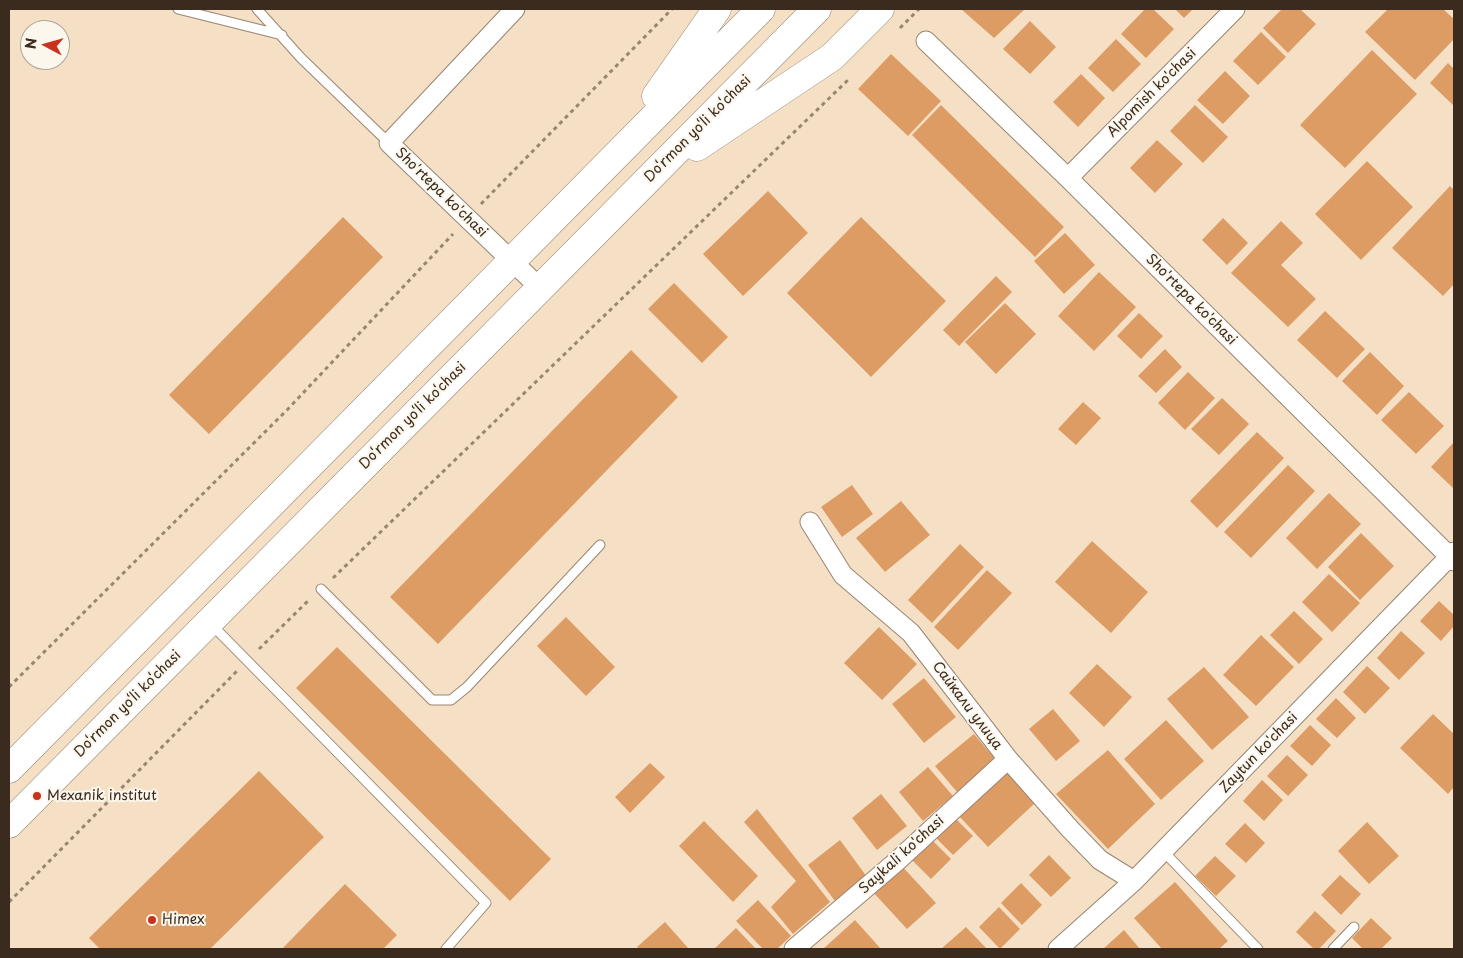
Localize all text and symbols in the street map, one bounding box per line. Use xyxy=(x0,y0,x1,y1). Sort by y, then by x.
north arrow xyxy=(20,20,70,70)
text: N xyxy=(20,37,42,50)
street label: Alpomish ko'chasi xyxy=(1104,45,1200,141)
street label: Do‘rmon yo‘li ko‘chasi xyxy=(641,72,755,186)
street label: Sho'rtepa ko'chasi xyxy=(391,145,491,241)
street label: Sho'rtepa ko'chasi xyxy=(1142,251,1240,349)
street label: Do‘rmon yo‘li ko‘chasi xyxy=(356,359,470,473)
street label: Do‘rmon yo‘li ko‘chasi xyxy=(71,647,185,761)
street label: Сайкали улица xyxy=(928,659,1006,753)
street label: Zaytun ko'chasi xyxy=(1216,709,1302,797)
place label: Mexanik institut xyxy=(47,788,157,804)
marker: Mexanik institut xyxy=(31,790,43,802)
street label: Saykali ko'chasi xyxy=(856,812,948,898)
place label: Himex xyxy=(162,912,205,928)
marker: Himex xyxy=(146,914,158,926)

